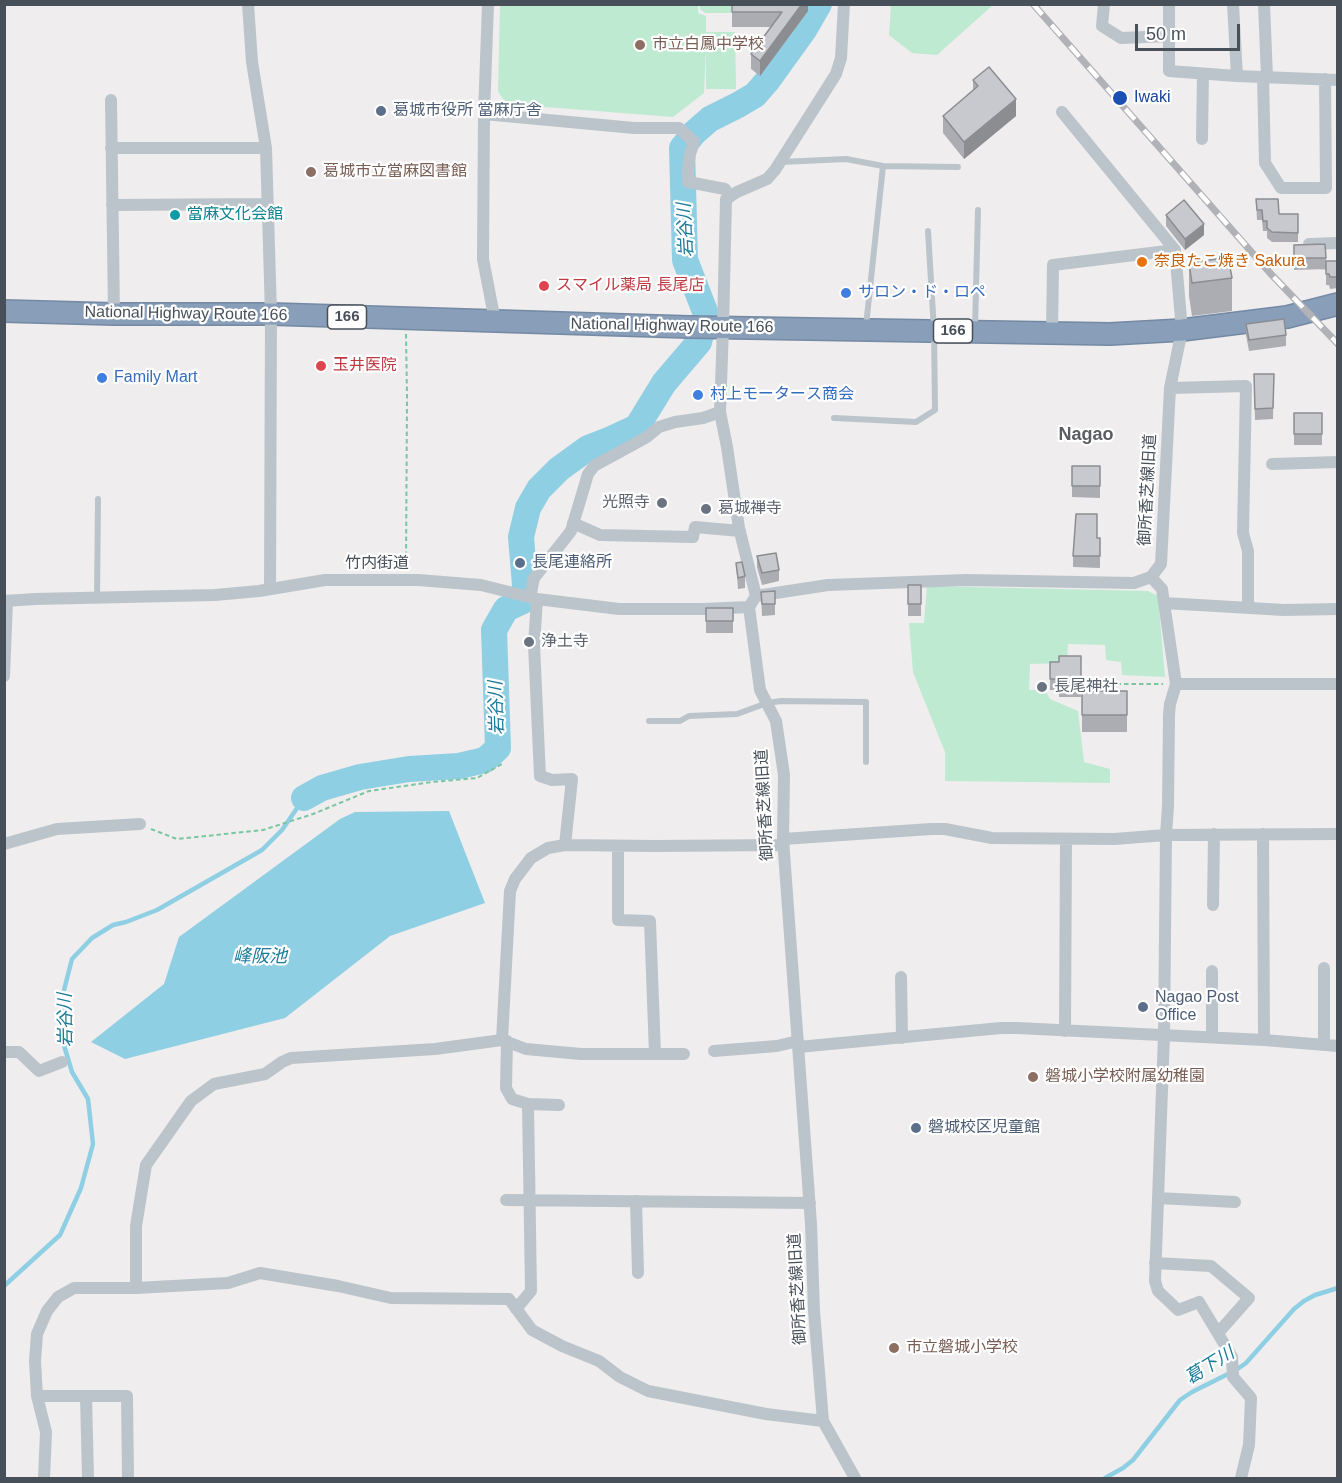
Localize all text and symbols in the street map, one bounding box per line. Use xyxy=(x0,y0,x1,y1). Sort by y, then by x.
scale bar xyxy=(1138,12,1243,50)
text: 50 m xyxy=(1146,24,1186,44)
place label: 市立白鳳中学校 xyxy=(652,35,764,55)
marker: 市立白鳳中学校 xyxy=(633,38,647,52)
place label: Iwaki xyxy=(1134,88,1170,108)
marker: Iwaki xyxy=(1111,89,1129,107)
place label: 葛城市役所 當麻庁舎 xyxy=(393,101,541,121)
marker: 葛城市役所 當麻庁舎 xyxy=(374,104,388,118)
place label: 葛城市立當麻図書館 xyxy=(323,162,467,182)
marker: 葛城市立當麻図書館 xyxy=(304,165,318,179)
water label: 岩谷川 xyxy=(674,202,698,258)
place label: 當麻文化会館 xyxy=(187,205,283,225)
marker: 當麻文化会館 xyxy=(168,208,182,222)
place label: 奈良たこ焼き Sakura xyxy=(1154,252,1305,272)
marker: 奈良たこ焼き Sakura xyxy=(1135,255,1149,269)
place label: スマイル薬局 長尾店 xyxy=(556,276,704,296)
marker: スマイル薬局 長尾店 xyxy=(537,279,551,293)
place label: サロン・ド・ロペ xyxy=(858,283,986,303)
marker: サロン・ド・ロペ xyxy=(839,286,853,300)
street label: National Highway Route 166 xyxy=(84,303,288,325)
road number: 166 xyxy=(328,305,366,329)
street label: National Highway Route 166 xyxy=(570,315,774,337)
road number: 166 xyxy=(934,319,972,343)
place label: 玉井医院 xyxy=(333,356,397,376)
marker: 玉井医院 xyxy=(314,359,328,373)
place label: Family Mart xyxy=(114,368,198,388)
marker: Family Mart xyxy=(95,371,109,385)
place label: 村上モータース商会 xyxy=(710,385,854,405)
marker: 村上モータース商会 xyxy=(691,388,705,402)
district label: Nagao xyxy=(1058,424,1114,446)
street label: 御所香芝線旧道 xyxy=(1135,434,1161,546)
place label: 光照寺 xyxy=(602,493,650,513)
marker: 光照寺 xyxy=(655,496,669,510)
place label: 葛城禅寺 xyxy=(718,499,782,519)
marker: 葛城禅寺 xyxy=(699,502,713,516)
place label: 長尾連絡所 xyxy=(532,553,612,573)
street label: 竹内街道 xyxy=(345,554,409,574)
marker: 長尾連絡所 xyxy=(513,556,527,570)
place label: 浄土寺 xyxy=(541,632,589,652)
marker: 浄土寺 xyxy=(522,635,536,649)
place label: 長尾神社 xyxy=(1054,677,1118,697)
marker: 長尾神社 xyxy=(1035,680,1049,694)
water label: 岩谷川 xyxy=(485,681,509,735)
street label: 御所香芝線旧道 xyxy=(752,749,778,861)
water label: 峰阪池 xyxy=(233,946,287,968)
place label: Nagao Post Office xyxy=(1155,988,1239,1026)
water label: 岩谷川 xyxy=(55,993,77,1047)
marker: Nagao Post Office xyxy=(1136,1000,1150,1014)
place label: 磐城小学校附属幼稚園 xyxy=(1045,1067,1205,1087)
marker: 磐城小学校附属幼稚園 xyxy=(1026,1070,1040,1084)
place label: 磐城校区児童館 xyxy=(928,1118,1040,1138)
marker: 磐城校区児童館 xyxy=(909,1121,923,1135)
street label: 御所香芝線旧道 xyxy=(785,1233,811,1345)
place label: 市立磐城小学校 xyxy=(906,1338,1018,1358)
marker: 市立磐城小学校 xyxy=(887,1341,901,1355)
water label: 葛下川 xyxy=(1181,1343,1239,1389)

